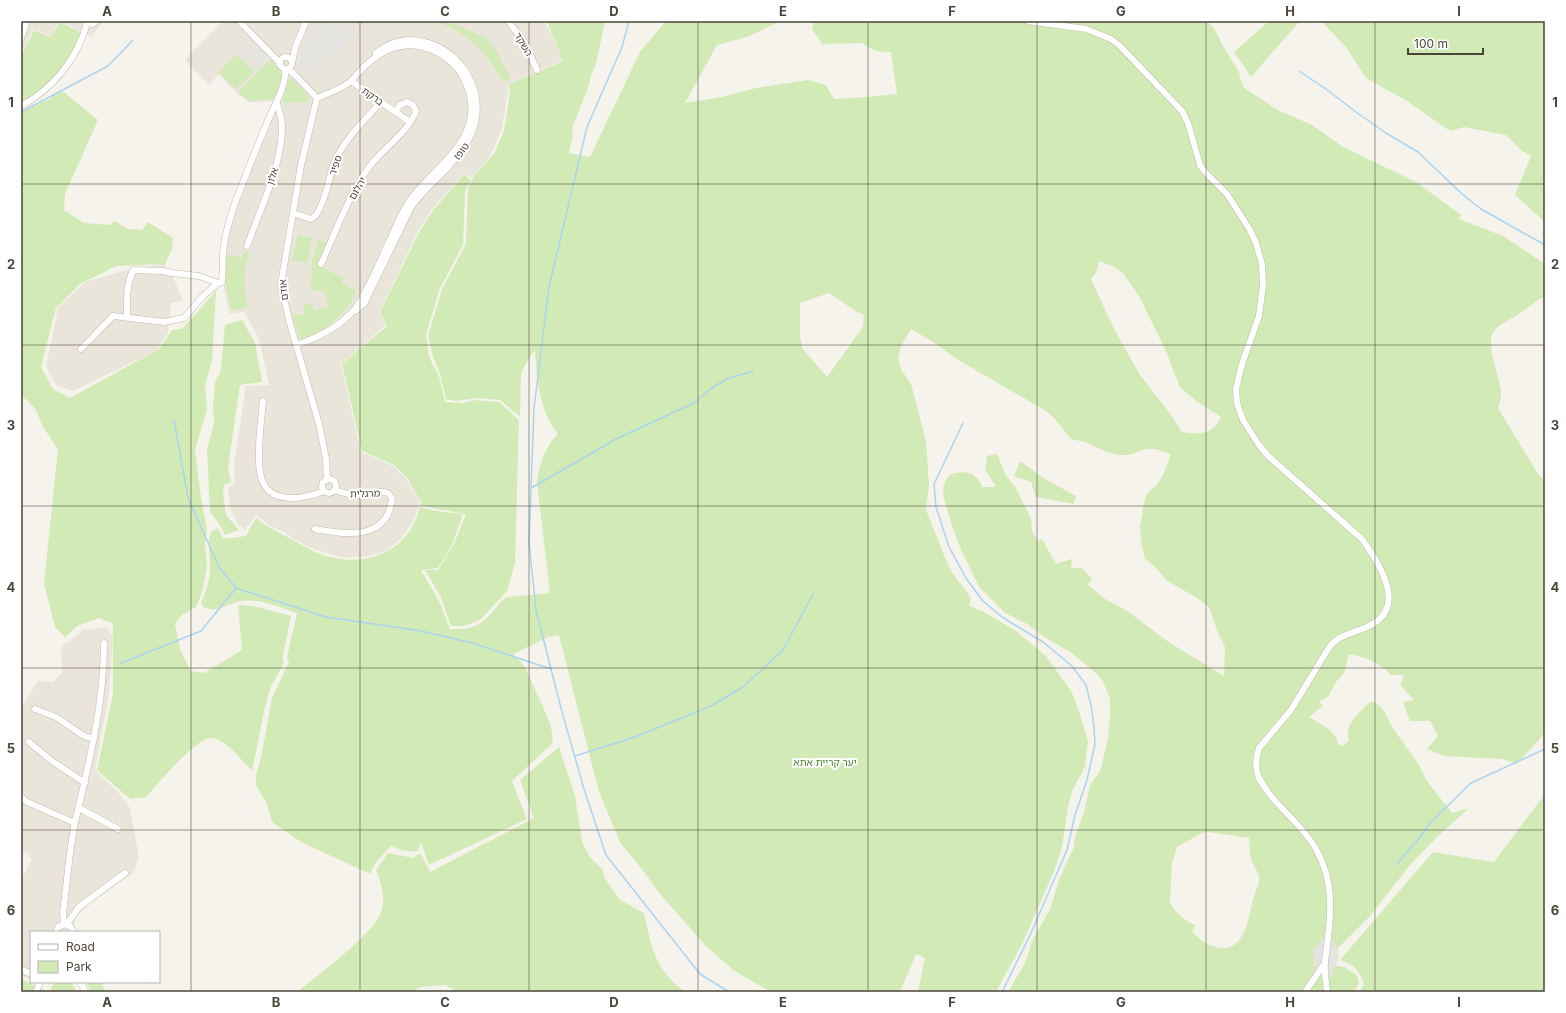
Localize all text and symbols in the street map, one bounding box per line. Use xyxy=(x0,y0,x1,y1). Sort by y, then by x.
text: A xyxy=(102,3,112,19)
text: B xyxy=(272,3,281,19)
text: C xyxy=(440,3,450,19)
text: D xyxy=(609,3,619,19)
text: E xyxy=(779,3,787,19)
text: F xyxy=(948,3,956,19)
text: G xyxy=(1116,3,1126,19)
text: H xyxy=(1285,3,1295,19)
text: I xyxy=(1457,3,1461,19)
street label: השקד xyxy=(512,30,536,58)
scale bar xyxy=(1408,30,1483,56)
text: 100 m xyxy=(1414,36,1448,51)
street label: ברקת xyxy=(360,84,386,108)
text: 1 xyxy=(8,94,14,110)
text: 1 xyxy=(1552,94,1558,110)
street label: טופז xyxy=(451,140,471,162)
street label: ספיר xyxy=(326,153,344,177)
street label: אלון xyxy=(263,166,281,186)
street label: יהלום xyxy=(346,175,368,201)
text: 2 xyxy=(7,256,15,272)
text: 2 xyxy=(1551,256,1559,272)
street label: אודם xyxy=(276,279,290,301)
text: 3 xyxy=(7,417,15,433)
text: 3 xyxy=(1551,417,1559,433)
street label: מרגלית xyxy=(350,486,381,500)
text: 4 xyxy=(7,579,16,595)
text: 4 xyxy=(1551,579,1560,595)
text: 5 xyxy=(7,740,15,756)
text: 5 xyxy=(1551,740,1559,756)
park label: יער קריית אתא xyxy=(793,756,857,768)
text: 6 xyxy=(7,902,15,918)
text: 6 xyxy=(1551,902,1559,918)
legend xyxy=(30,931,160,983)
text: Road xyxy=(66,939,95,954)
text: Park xyxy=(66,959,92,974)
text: A xyxy=(102,994,112,1010)
text: B xyxy=(272,994,281,1010)
text: C xyxy=(440,994,450,1010)
text: D xyxy=(609,994,619,1010)
text: E xyxy=(779,994,787,1010)
text: F xyxy=(948,994,956,1010)
text: G xyxy=(1116,994,1126,1010)
text: H xyxy=(1285,994,1295,1010)
text: I xyxy=(1457,994,1461,1010)

